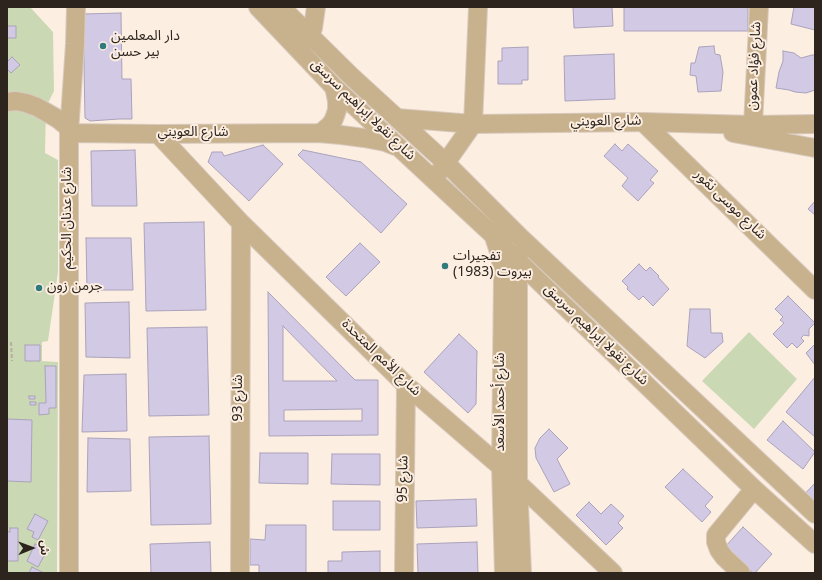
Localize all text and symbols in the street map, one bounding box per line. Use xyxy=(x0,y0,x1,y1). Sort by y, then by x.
street label: شارع فؤاد عمون xyxy=(745,21,767,111)
place label: دار المعلمين بير حسن xyxy=(111,30,180,62)
marker: دار المعلمين بير حسن xyxy=(98,41,108,51)
street label: شارع نقولا إبراهيم سرسق xyxy=(306,57,418,165)
street label: شارع العويني xyxy=(570,114,642,132)
street label: شارع العويني xyxy=(157,126,229,142)
street label: شارع عدنان الحكيم xyxy=(61,167,77,269)
street label: شارع موسى نمّور xyxy=(690,168,768,244)
place label: تفجيرات بيروت (1983) xyxy=(453,250,532,282)
marker: تفجيرات بيروت (1983) xyxy=(440,261,450,271)
place label: جرمن زون xyxy=(47,280,102,296)
street label: شارع نقولا إبراهيم سرسق xyxy=(539,282,651,390)
marker: جرمن زون xyxy=(34,283,44,293)
street label: شارع الأمم المتحدة xyxy=(337,317,423,401)
street label: شارع أحمد الأسعد xyxy=(494,353,510,451)
street label: شارع 93 xyxy=(232,375,248,421)
street label: شارع 95 xyxy=(396,455,414,503)
north arrow xyxy=(12,528,52,568)
text: ش xyxy=(33,540,56,556)

